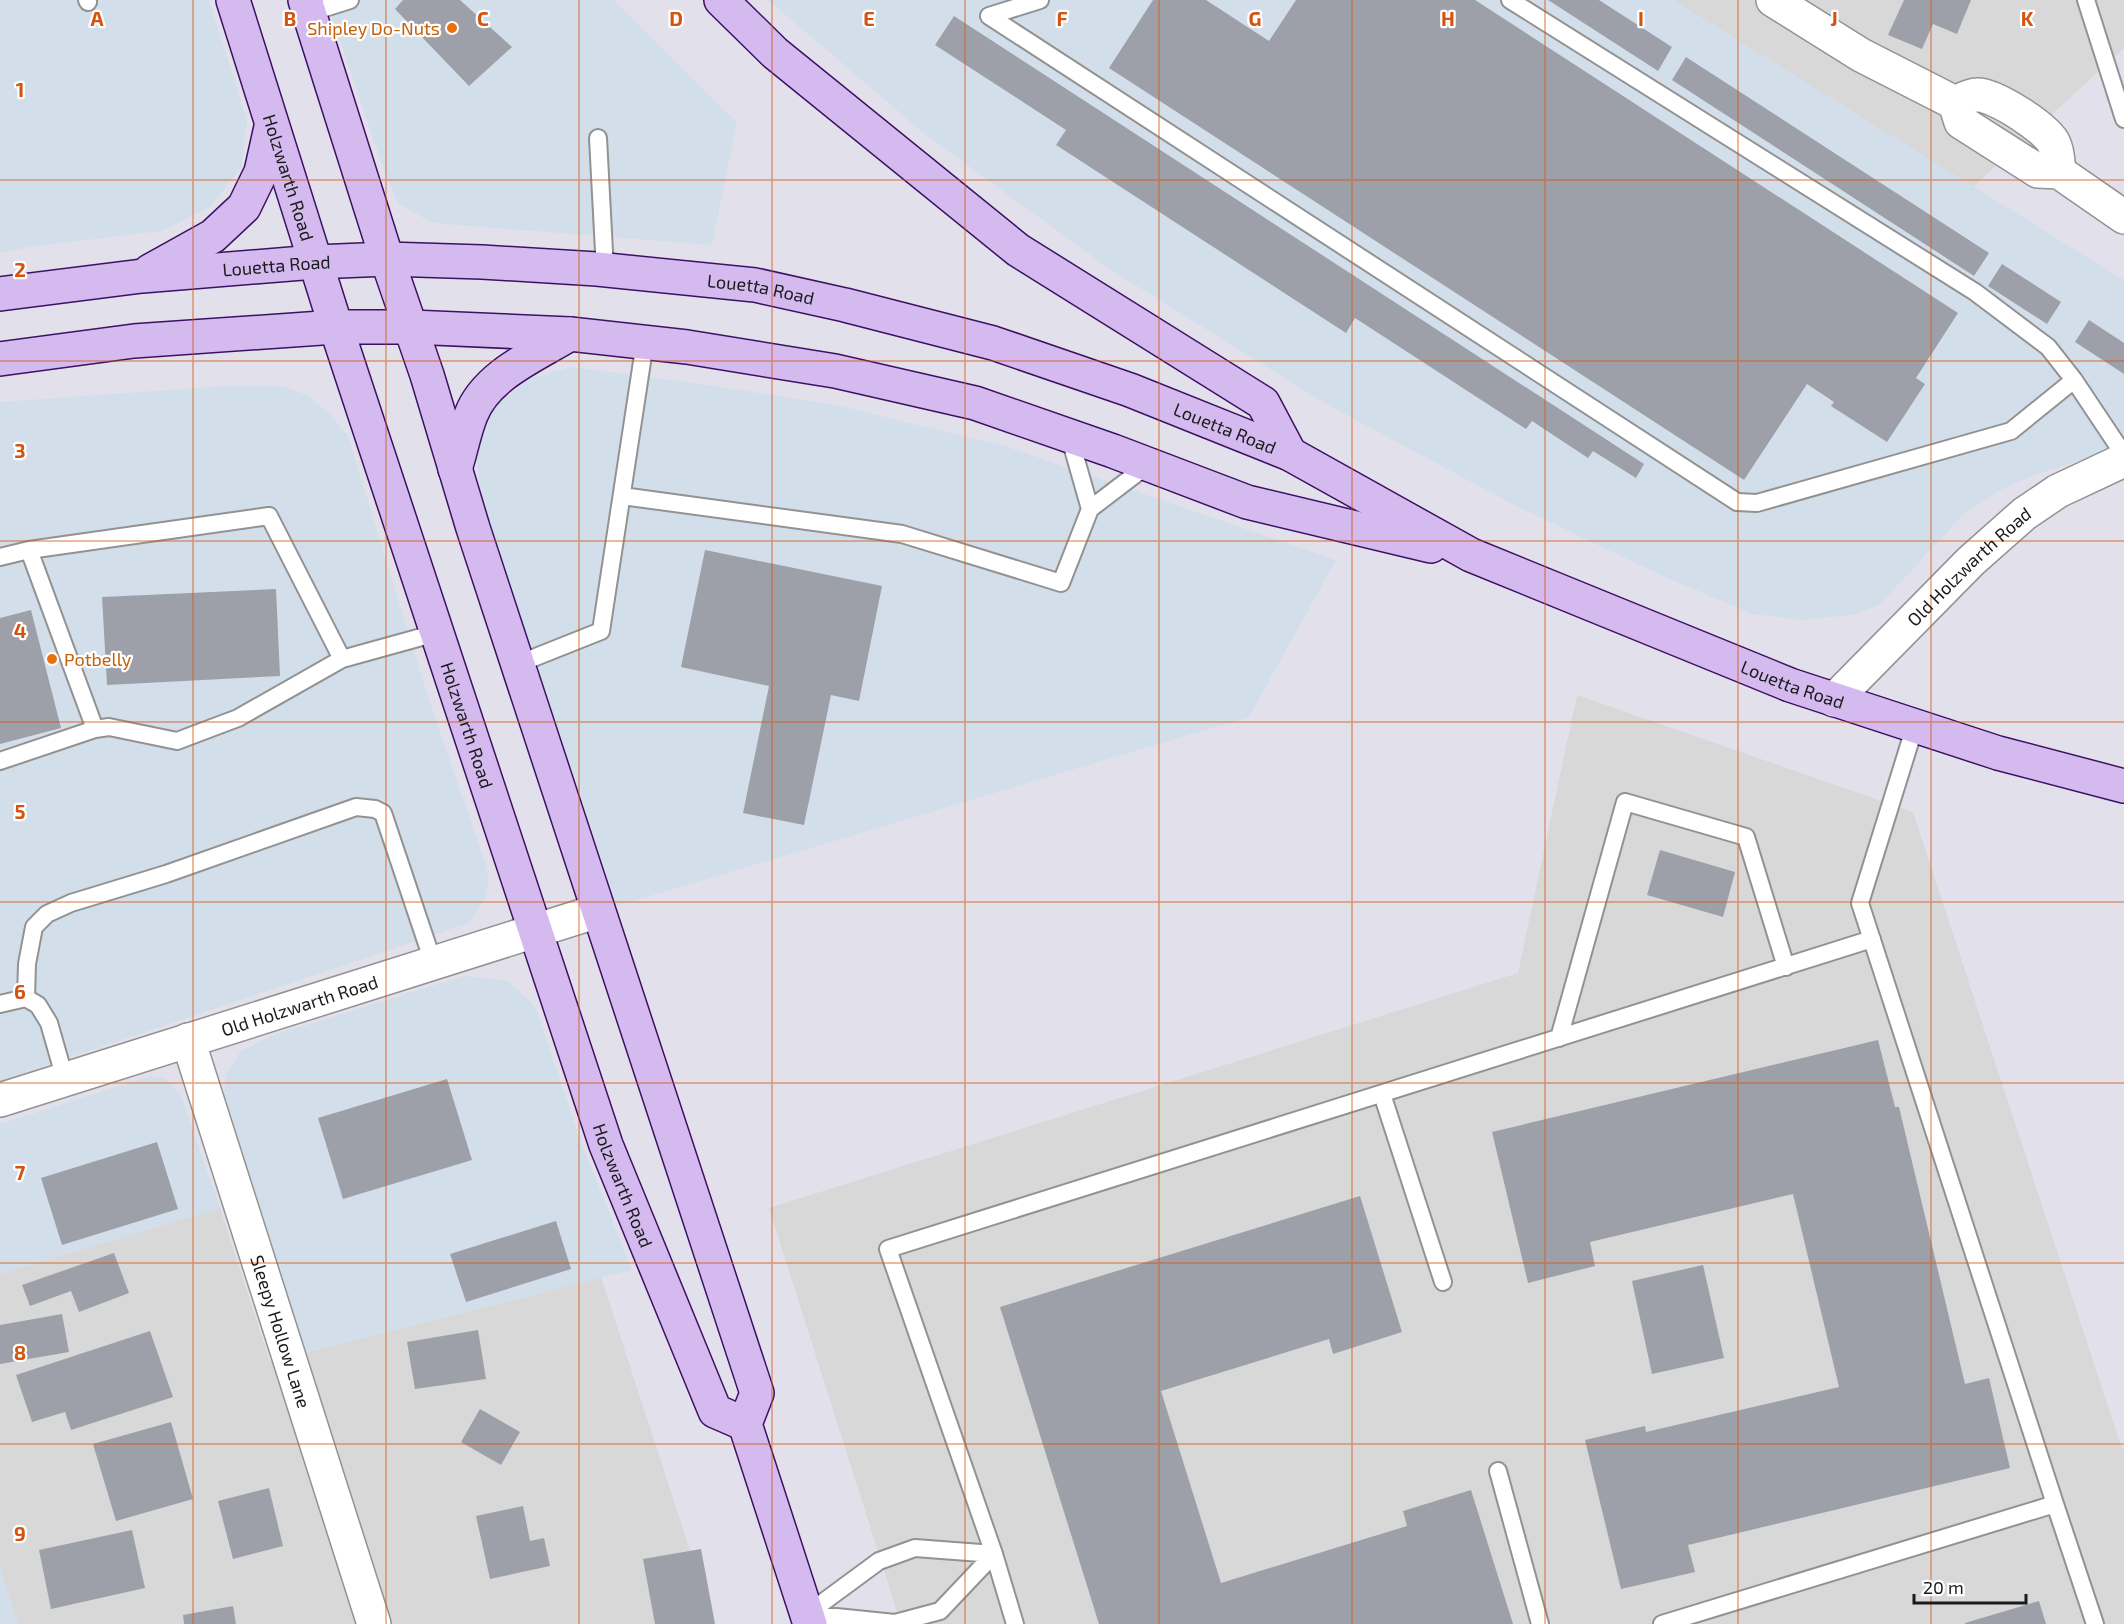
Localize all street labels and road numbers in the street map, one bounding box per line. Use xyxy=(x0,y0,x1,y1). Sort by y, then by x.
street label: Holzwarth Road xyxy=(259,111,319,243)
street label: Louetta Road xyxy=(221,250,331,280)
street label: Louetta Road xyxy=(706,269,816,309)
street label: Louetta Road xyxy=(1171,398,1279,458)
street label: Old Holzwarth Road xyxy=(1902,502,2035,631)
street label: Louetta Road xyxy=(1738,655,1847,713)
street label: Holzwarth Road xyxy=(436,659,498,791)
street label: Old Holzwarth Road xyxy=(218,970,381,1040)
street label: Holzwarth Road xyxy=(589,1121,658,1251)
street label: Sleepy Hollow Lane xyxy=(246,1252,316,1411)

